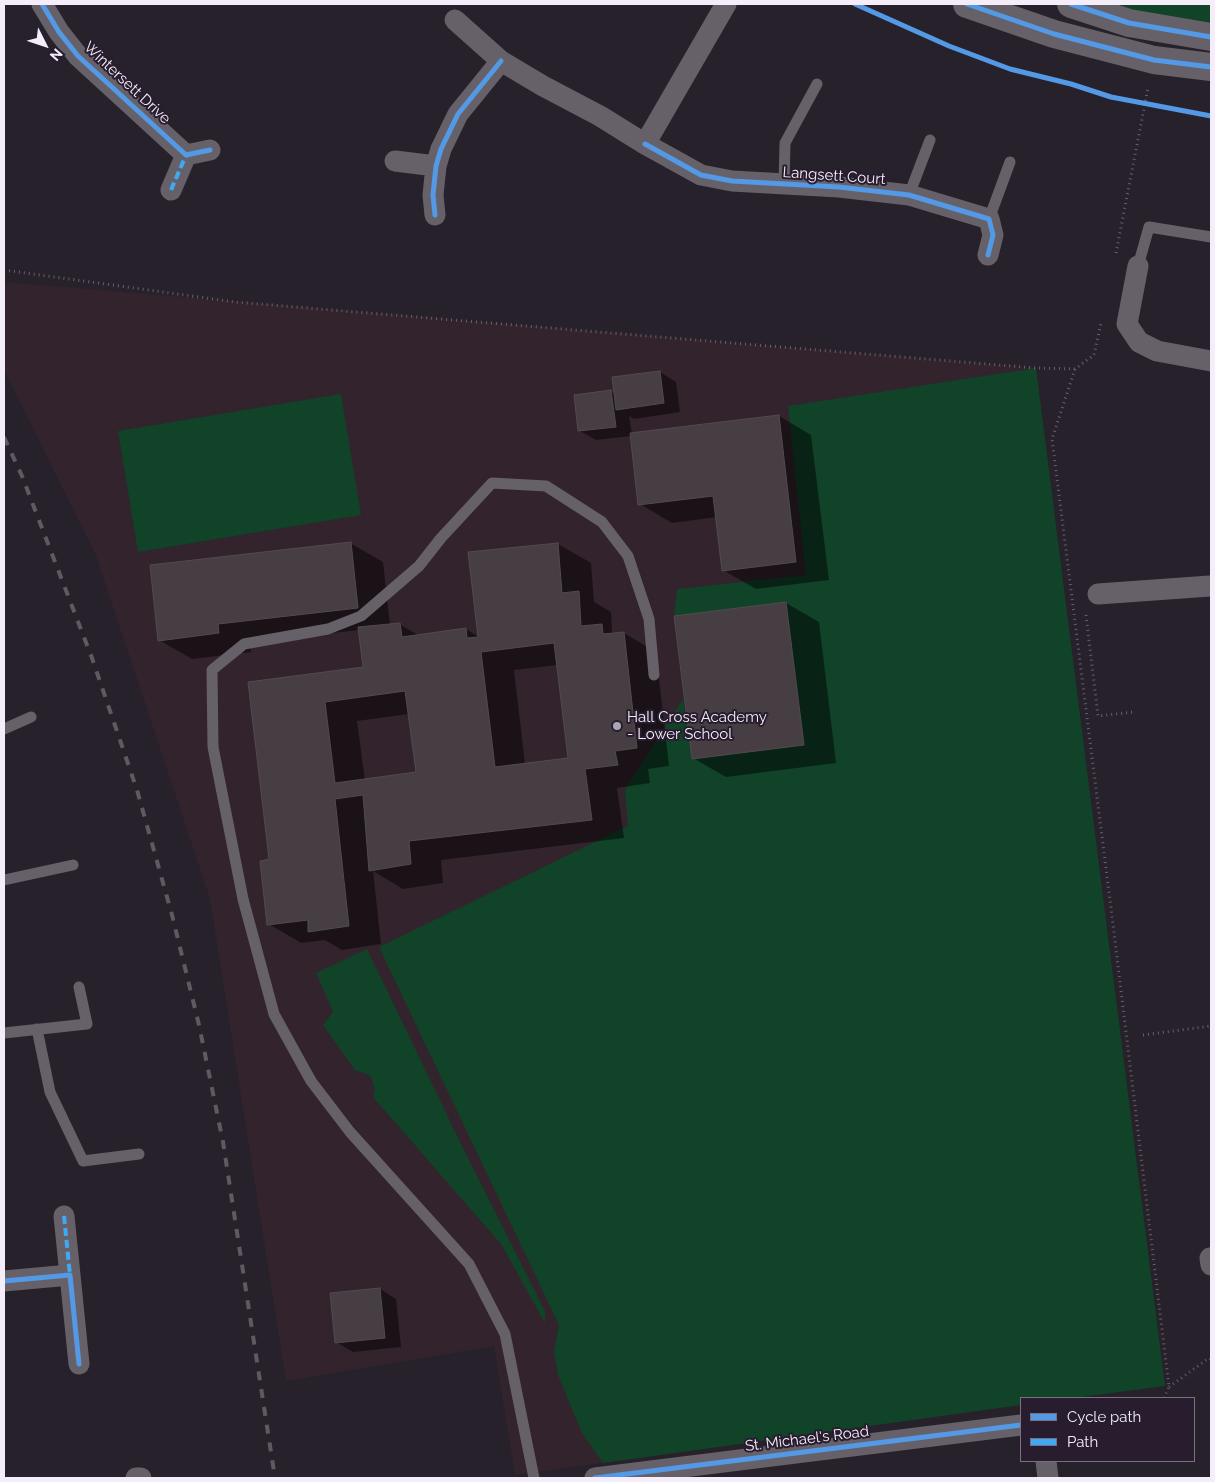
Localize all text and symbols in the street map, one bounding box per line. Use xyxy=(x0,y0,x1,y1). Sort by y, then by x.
north arrow xyxy=(20,20,70,70)
street label: Wintersett Drive xyxy=(80,38,174,128)
text: N xyxy=(47,46,66,64)
street label: Langsett Court xyxy=(782,163,886,189)
place label: Hall Cross Academy - Lower School xyxy=(627,708,767,743)
marker: Hall Cross Academy - Lower School xyxy=(611,720,623,732)
legend xyxy=(1020,1397,1195,1462)
text: Cycle path xyxy=(1067,1408,1141,1426)
street label: St. Michael's Road xyxy=(744,1422,870,1456)
text: Path xyxy=(1067,1433,1098,1451)

